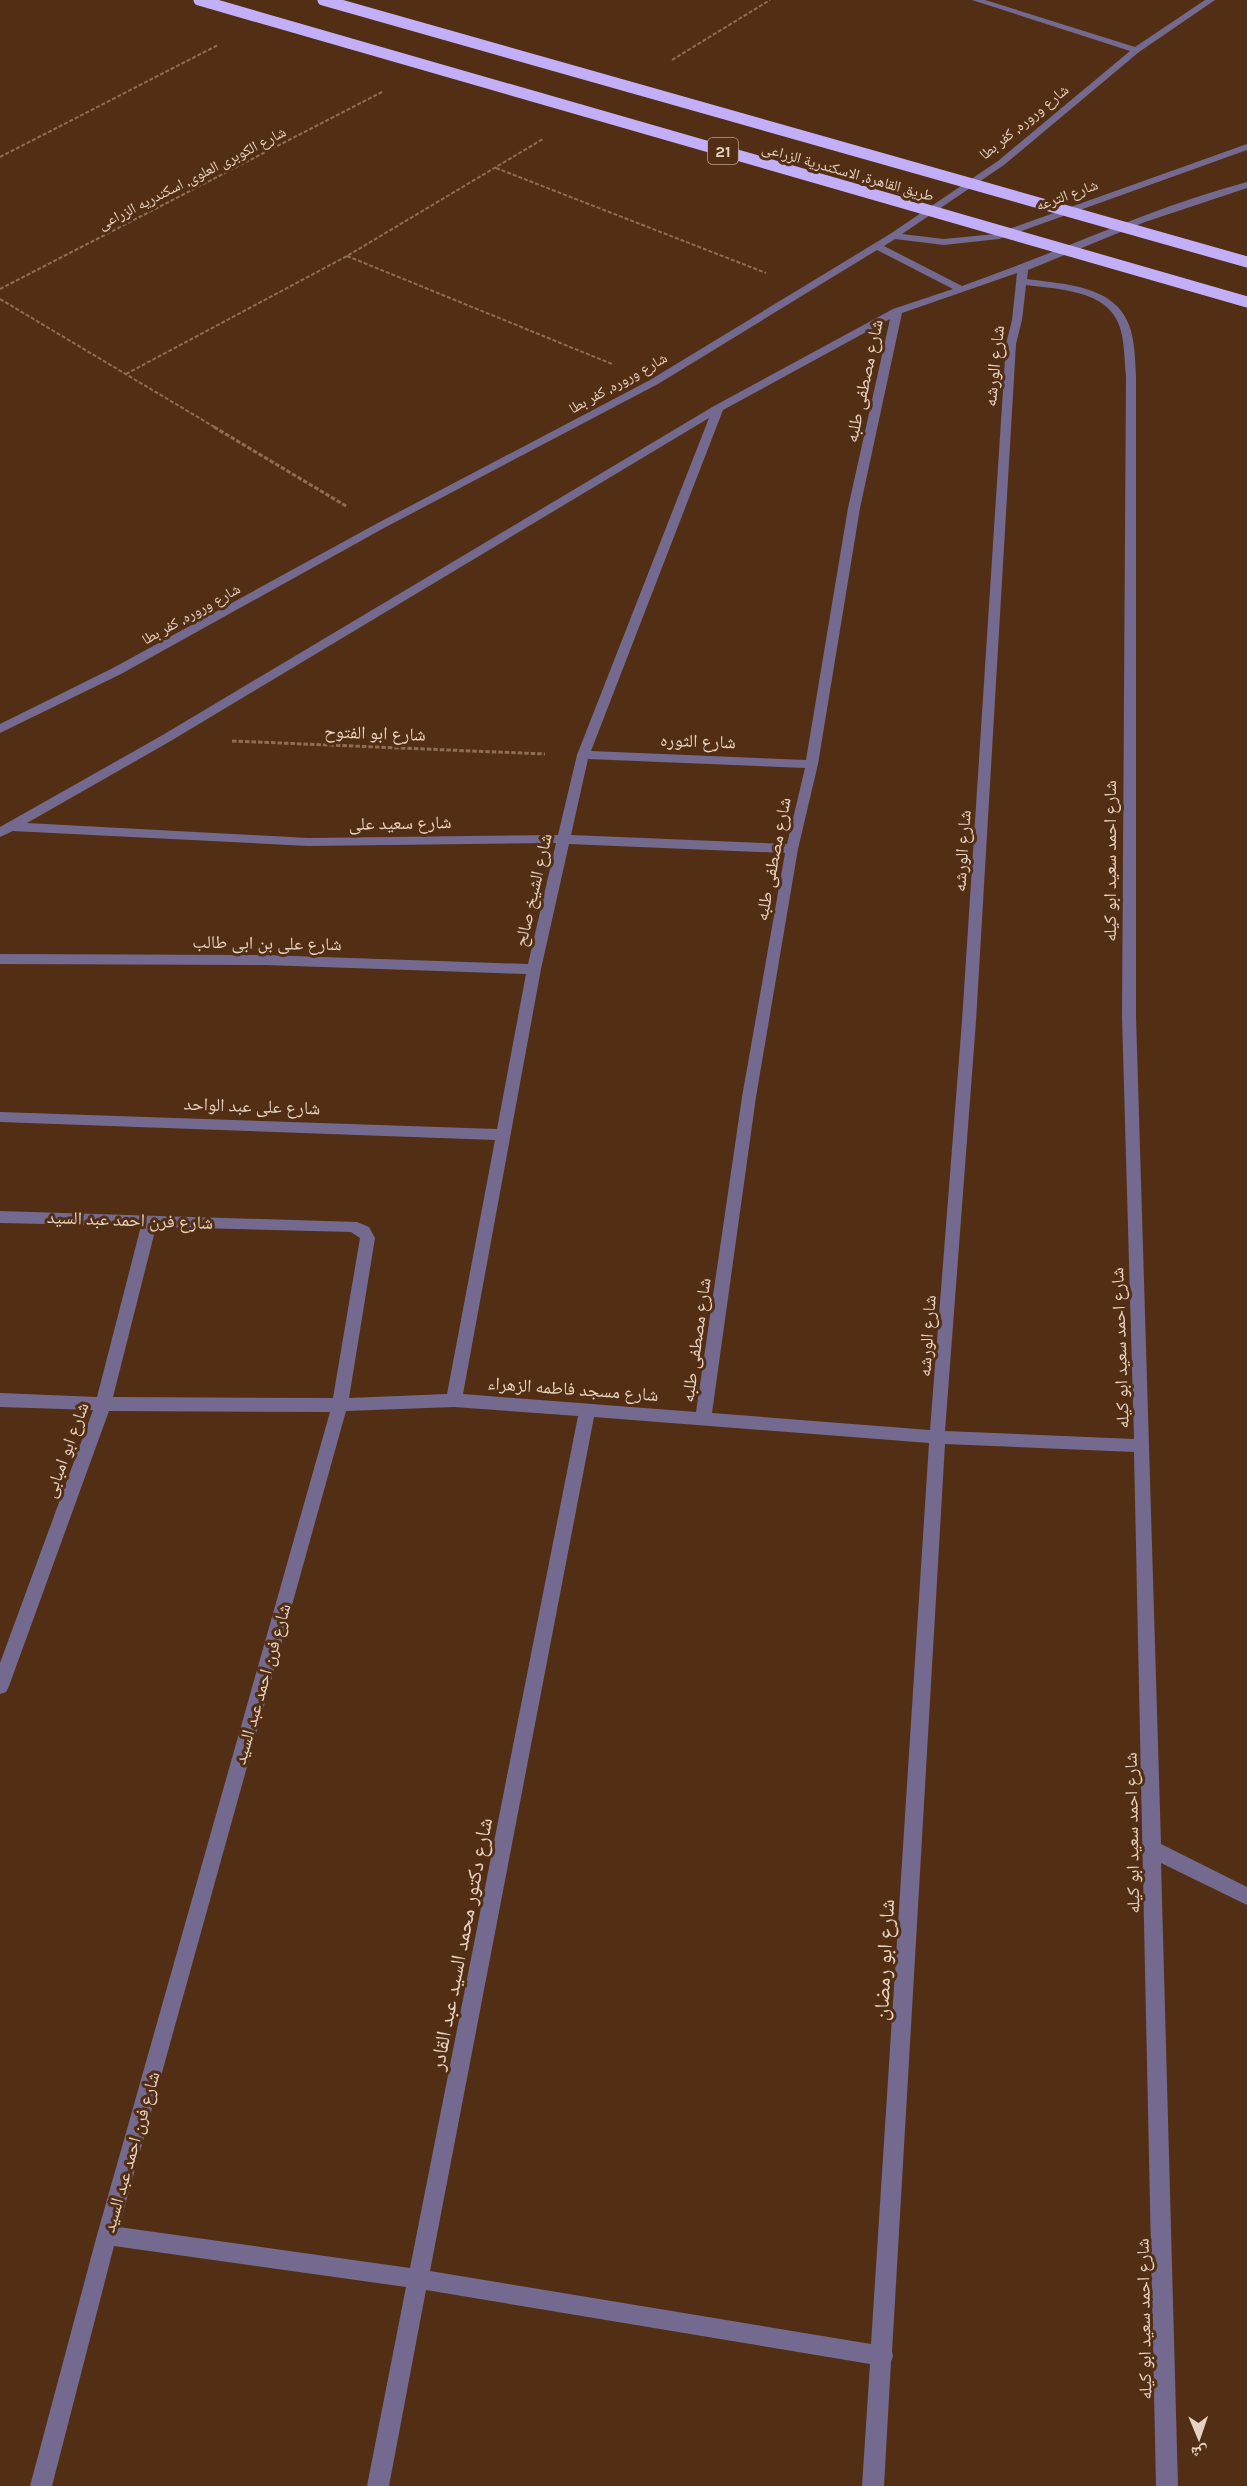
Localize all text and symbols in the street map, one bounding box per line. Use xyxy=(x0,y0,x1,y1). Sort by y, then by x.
street label: شارع وروره, كفر بطا xyxy=(976,80,1073,164)
street label: شارع الكوبرى العلوى, اسكندريه الزراعى xyxy=(95,123,290,234)
road number: 21 xyxy=(708,138,738,164)
street label: طريق القاهرة, الاسكندرية الزراعى xyxy=(760,139,936,206)
street label: شارع الترعه xyxy=(1034,175,1101,215)
street label: شارع مصطفى طلبه xyxy=(840,317,888,445)
street label: شارع الورشه xyxy=(979,324,1009,408)
street label: شارع وروره, كفر بطا xyxy=(566,349,671,418)
street label: شارع وروره, كفر بطا xyxy=(139,580,244,649)
street label: شارع ابو الفتوح xyxy=(324,720,426,747)
street label: شارع الثوره xyxy=(660,729,736,753)
street label: شارع احمد سعيد ابو كيله xyxy=(1099,780,1121,942)
street label: شارع مصطفى طلبه xyxy=(750,795,796,923)
street label: شارع الورشه xyxy=(948,809,976,893)
street label: شارع سعيد على xyxy=(348,811,452,835)
street label: شارع الشيخ صالح xyxy=(509,831,558,949)
street label: شارع على بن ابى طالب xyxy=(192,931,342,955)
street label: شارع على عبد الواحد xyxy=(183,1093,321,1119)
street label: شارع فرن احمد عبد السيد xyxy=(47,1206,213,1234)
street label: شارع احمد سعيد ابو كيله xyxy=(1106,1267,1134,1429)
street label: شارع مصطفى طلبه xyxy=(676,1276,716,1404)
street label: شارع الورشه xyxy=(913,1294,941,1378)
street label: شارع مسجد فاطمه الزهراء xyxy=(487,1372,659,1406)
street label: شارع ابو امبابى xyxy=(39,1399,93,1501)
street label: شارع فرن احمد عبد السيد xyxy=(229,1601,295,1767)
street label: شارع احمد سعيد ابو كيله xyxy=(1120,1752,1144,1914)
street label: شارع دكتور محمد السيد عبد القادر xyxy=(424,1815,498,2074)
street label: شارع ابو رمضان xyxy=(869,1898,900,2022)
street label: شارع فرن احمد عبد السيد xyxy=(98,2069,164,2235)
street label: شارع احمد سعيد ابو كيله xyxy=(1132,2238,1156,2400)
north arrow xyxy=(1169,2408,1229,2468)
text: ش xyxy=(1191,2443,1208,2462)

